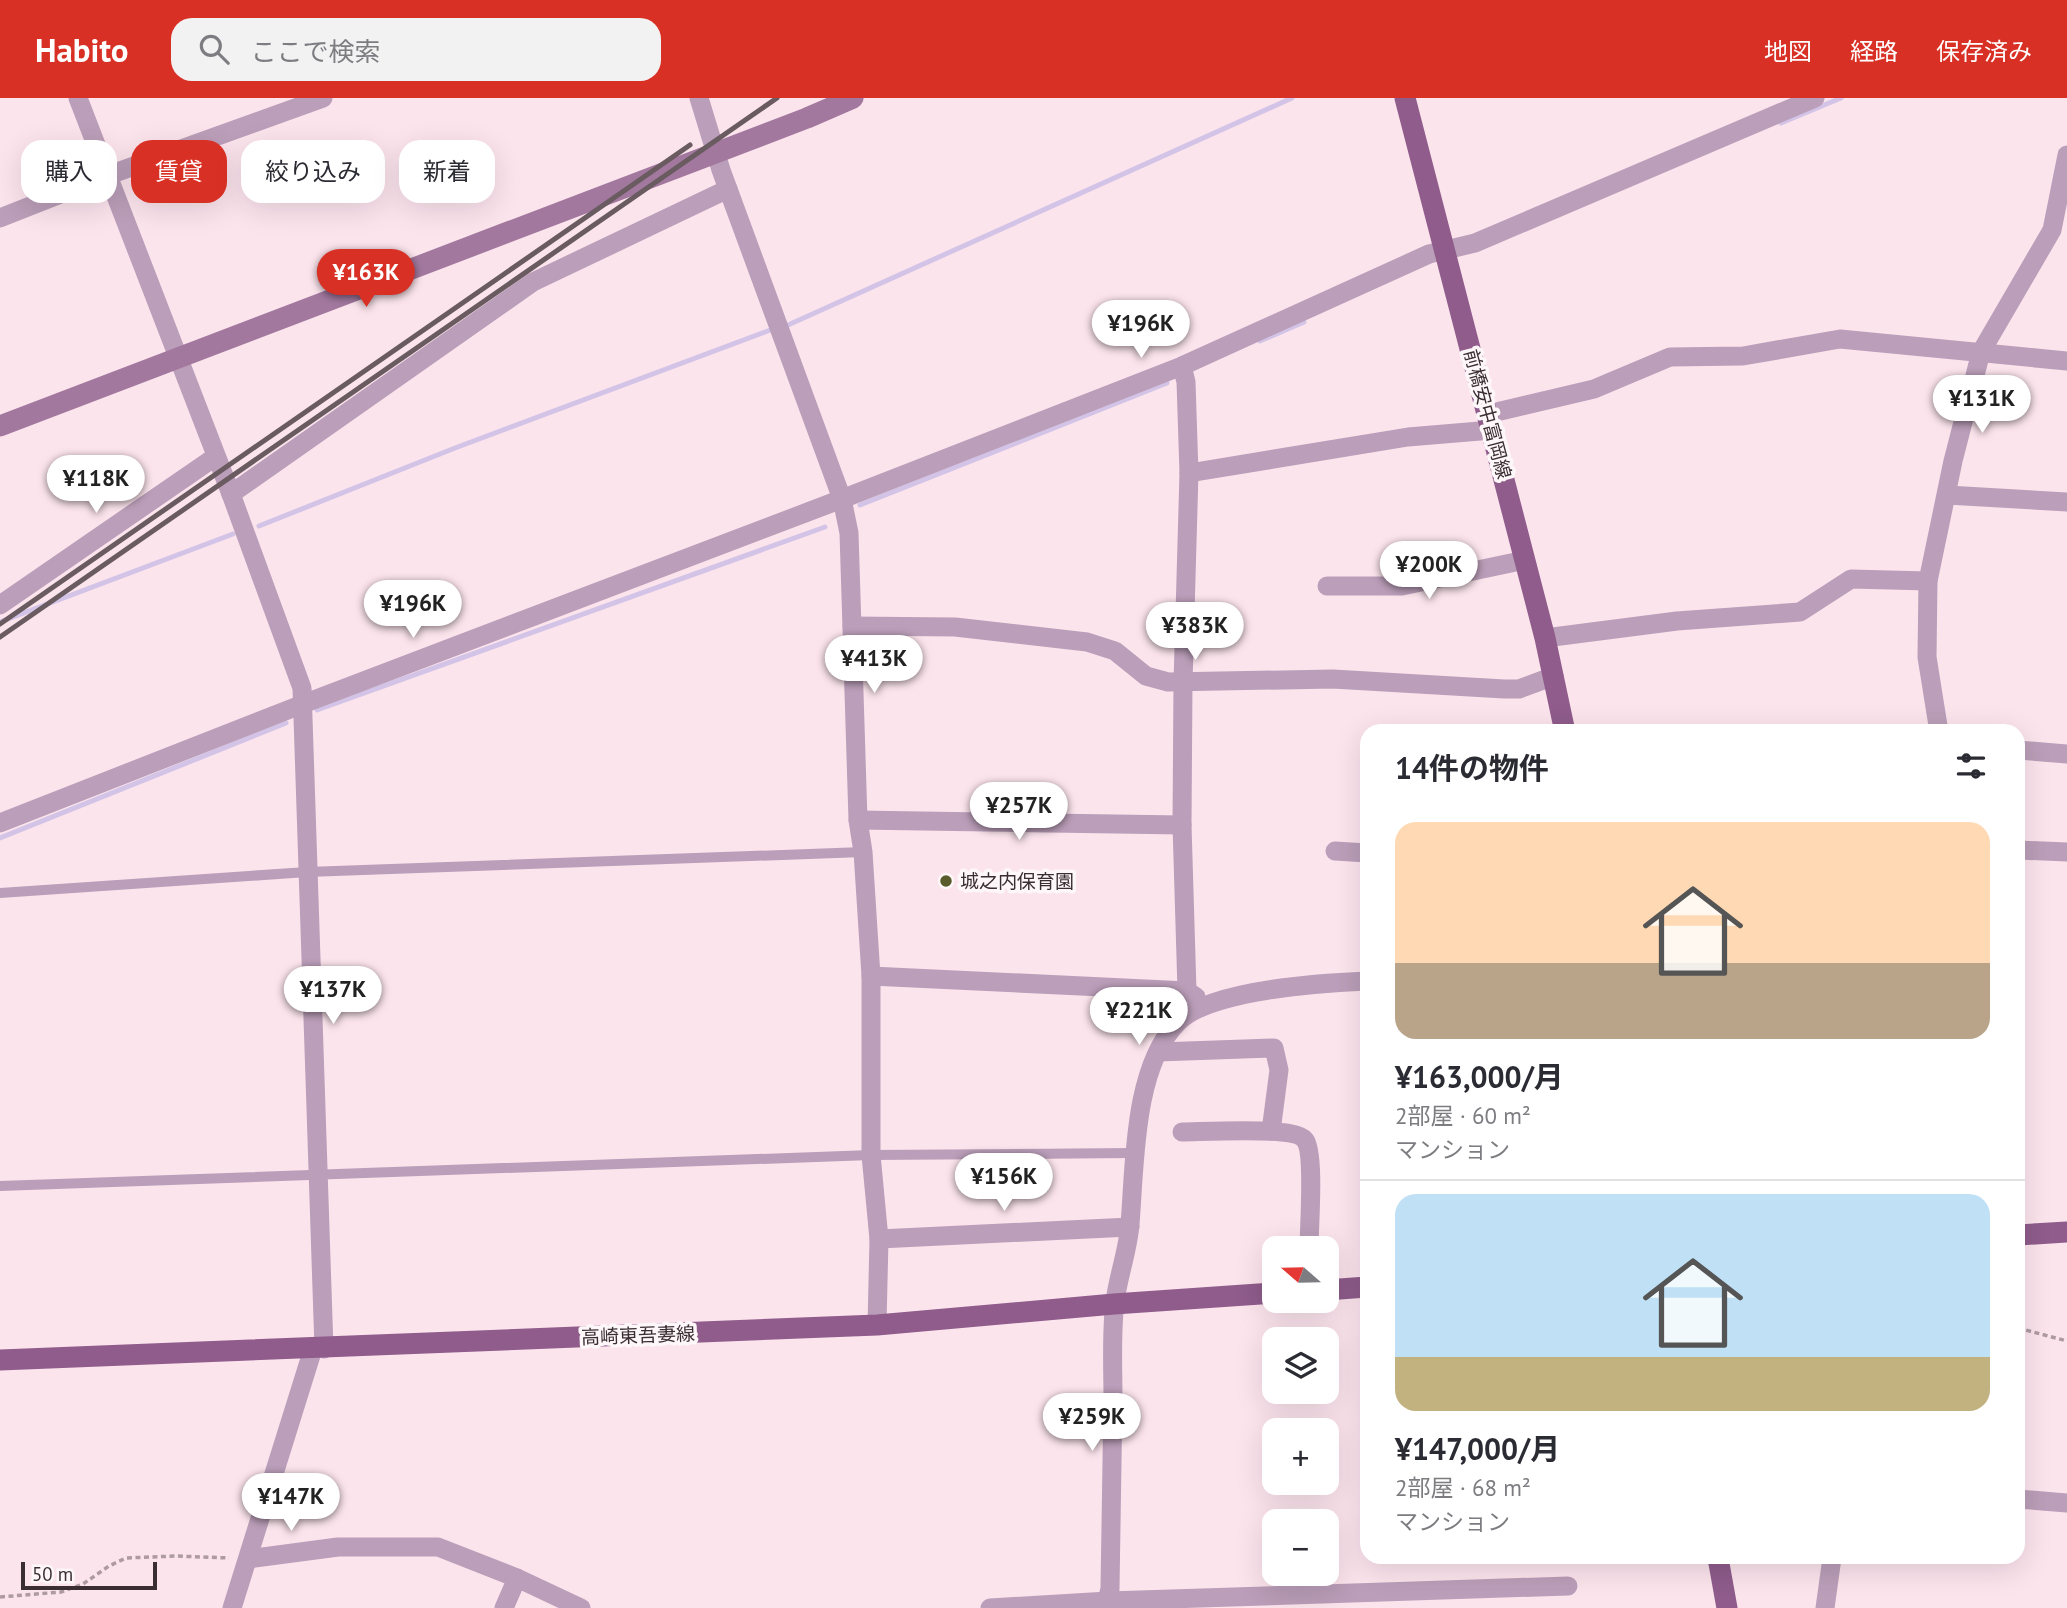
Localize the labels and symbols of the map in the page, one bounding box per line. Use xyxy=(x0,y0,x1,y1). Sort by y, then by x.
pin: ¥163K xyxy=(317,250,415,309)
pin: ¥196K xyxy=(1092,300,1190,360)
street label: 前橋安中富岡線 xyxy=(1459,347,1517,481)
pin: ¥131K xyxy=(1933,376,2031,435)
pin: ¥118K xyxy=(47,456,145,515)
pin: ¥200K xyxy=(1380,542,1478,601)
pin: ¥196K xyxy=(364,580,462,640)
pin: ¥383K xyxy=(1146,602,1244,662)
pin: ¥413K xyxy=(825,636,923,695)
pin: ¥257K xyxy=(970,782,1068,842)
place label: 城之内保育園 xyxy=(960,869,1074,893)
marker: 城之内保育園 xyxy=(938,873,954,889)
pin: ¥137K xyxy=(284,967,382,1026)
pin: ¥221K xyxy=(1090,988,1188,1047)
pin: ¥156K xyxy=(955,1154,1053,1213)
north arrow xyxy=(1262,1236,1339,1312)
street label: 高崎東吾妻線 xyxy=(581,1321,695,1349)
pin: ¥259K xyxy=(1043,1394,1141,1453)
pin: ¥147K xyxy=(242,1474,340,1533)
scale bar xyxy=(21,1559,158,1591)

